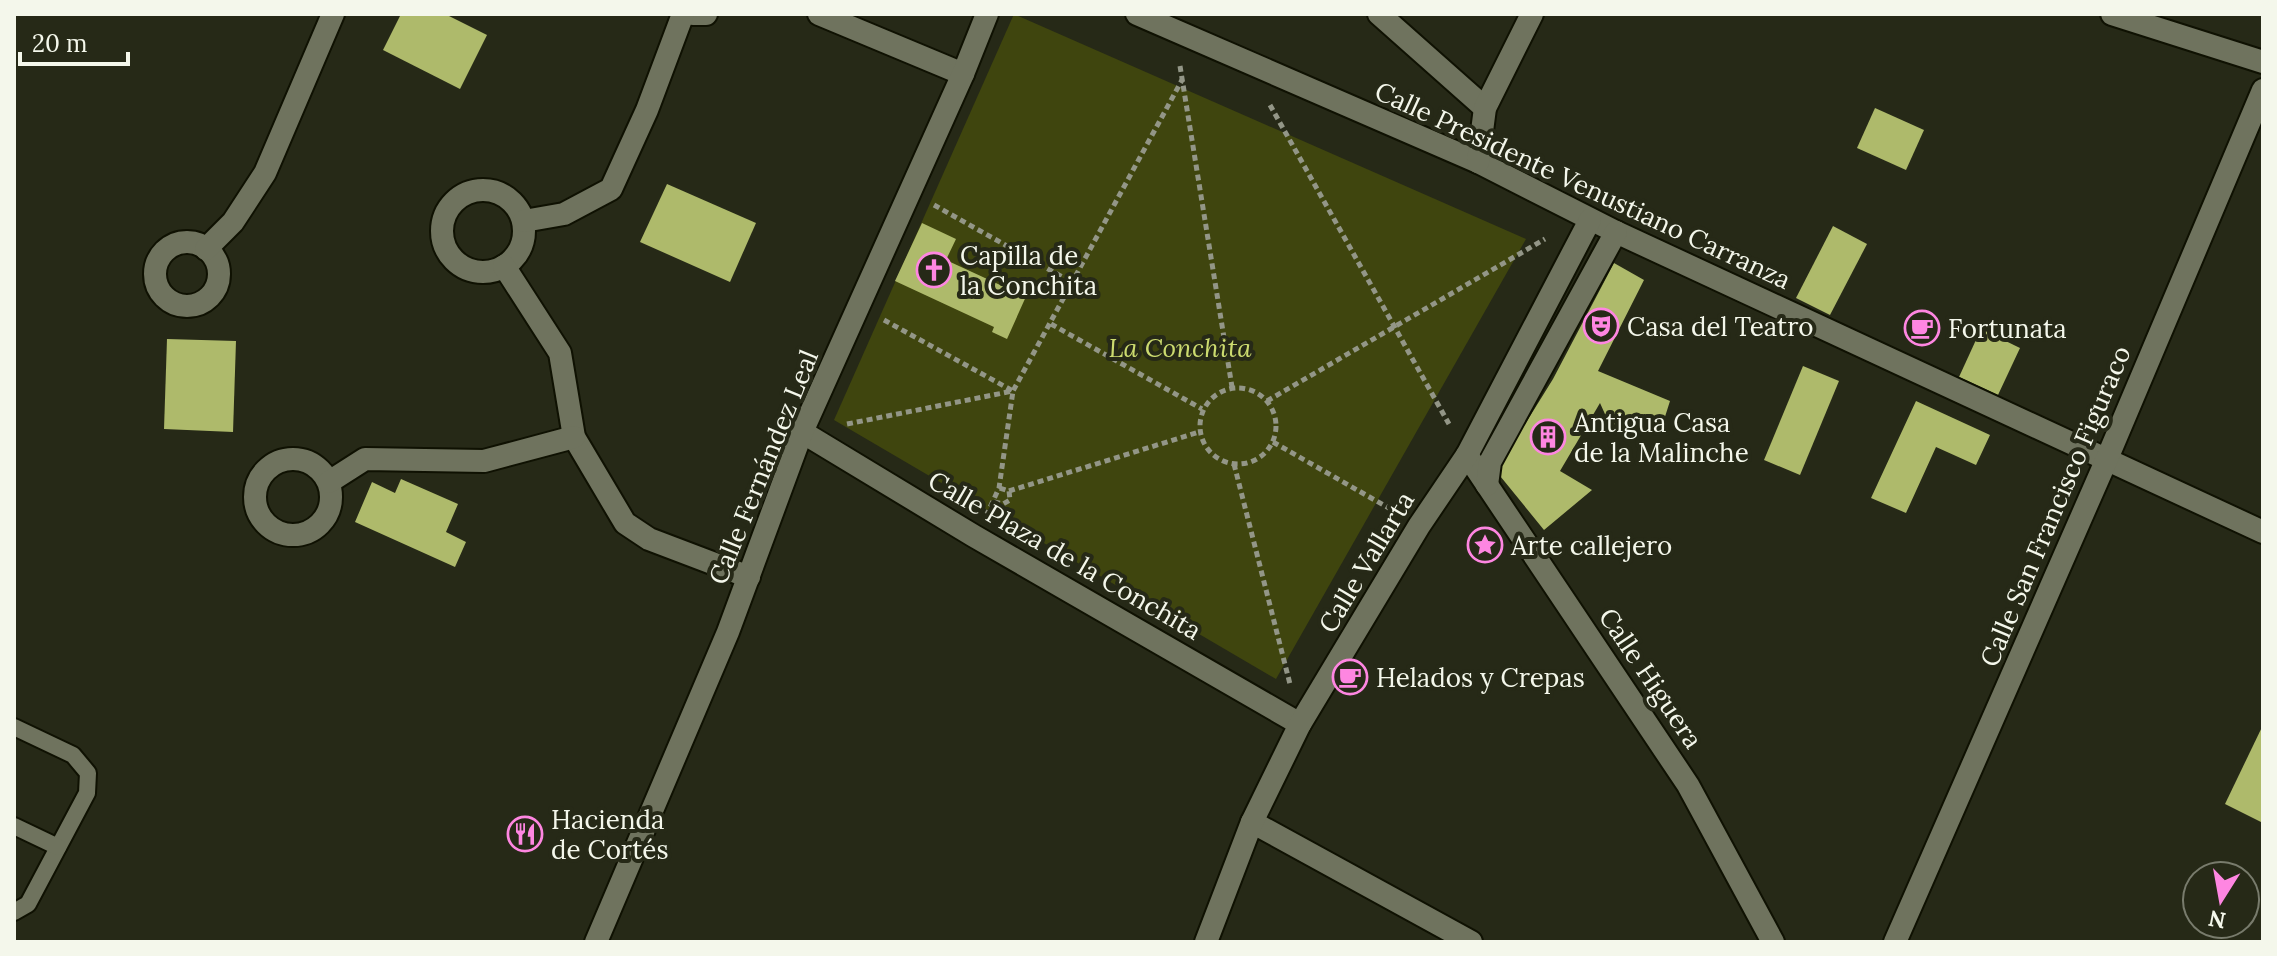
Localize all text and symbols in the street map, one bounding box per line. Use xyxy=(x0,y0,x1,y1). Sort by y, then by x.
scale bar xyxy=(20,16,128,66)
text: 20 m xyxy=(32,28,88,59)
street label: Calle Presidente Venustiano Carranza xyxy=(1370,74,1796,296)
place label: Capilla de la Conchita xyxy=(960,239,1097,302)
church icon: Capilla de la Conchita xyxy=(915,251,953,289)
theatre icon: Casa del Teatro xyxy=(1582,307,1620,345)
cafe icon: Fortunata xyxy=(1903,309,1941,347)
place label: Casa del Teatro xyxy=(1627,310,1813,343)
place label: Fortunata xyxy=(1948,312,2067,345)
park label: La Conchita xyxy=(1109,331,1252,364)
street label: Calle San Francisco Figuraco xyxy=(1972,341,2138,671)
street label: Calle Fernández Leal xyxy=(701,345,825,589)
place label: Antigua Casa de la Malinche xyxy=(1573,406,1749,469)
building icon: Antigua Casa de la Malinche xyxy=(1529,418,1567,456)
street label: Calle Plaza de la Conchita xyxy=(923,463,1207,647)
street label: Calle Vallarta xyxy=(1311,485,1421,639)
place icon: Arte callejero xyxy=(1466,526,1504,564)
place label: Arte callejero xyxy=(1510,529,1672,562)
street label: Calle Higuera xyxy=(1592,601,1710,755)
cafe icon: Helados y Crepas xyxy=(1331,658,1369,696)
place label: Helados y Crepas xyxy=(1376,661,1585,694)
place label: Hacienda de Cortés xyxy=(551,803,669,866)
restaurant icon: Hacienda de Cortés xyxy=(506,815,544,853)
north arrow xyxy=(2181,860,2261,940)
text: N xyxy=(2206,904,2228,935)

